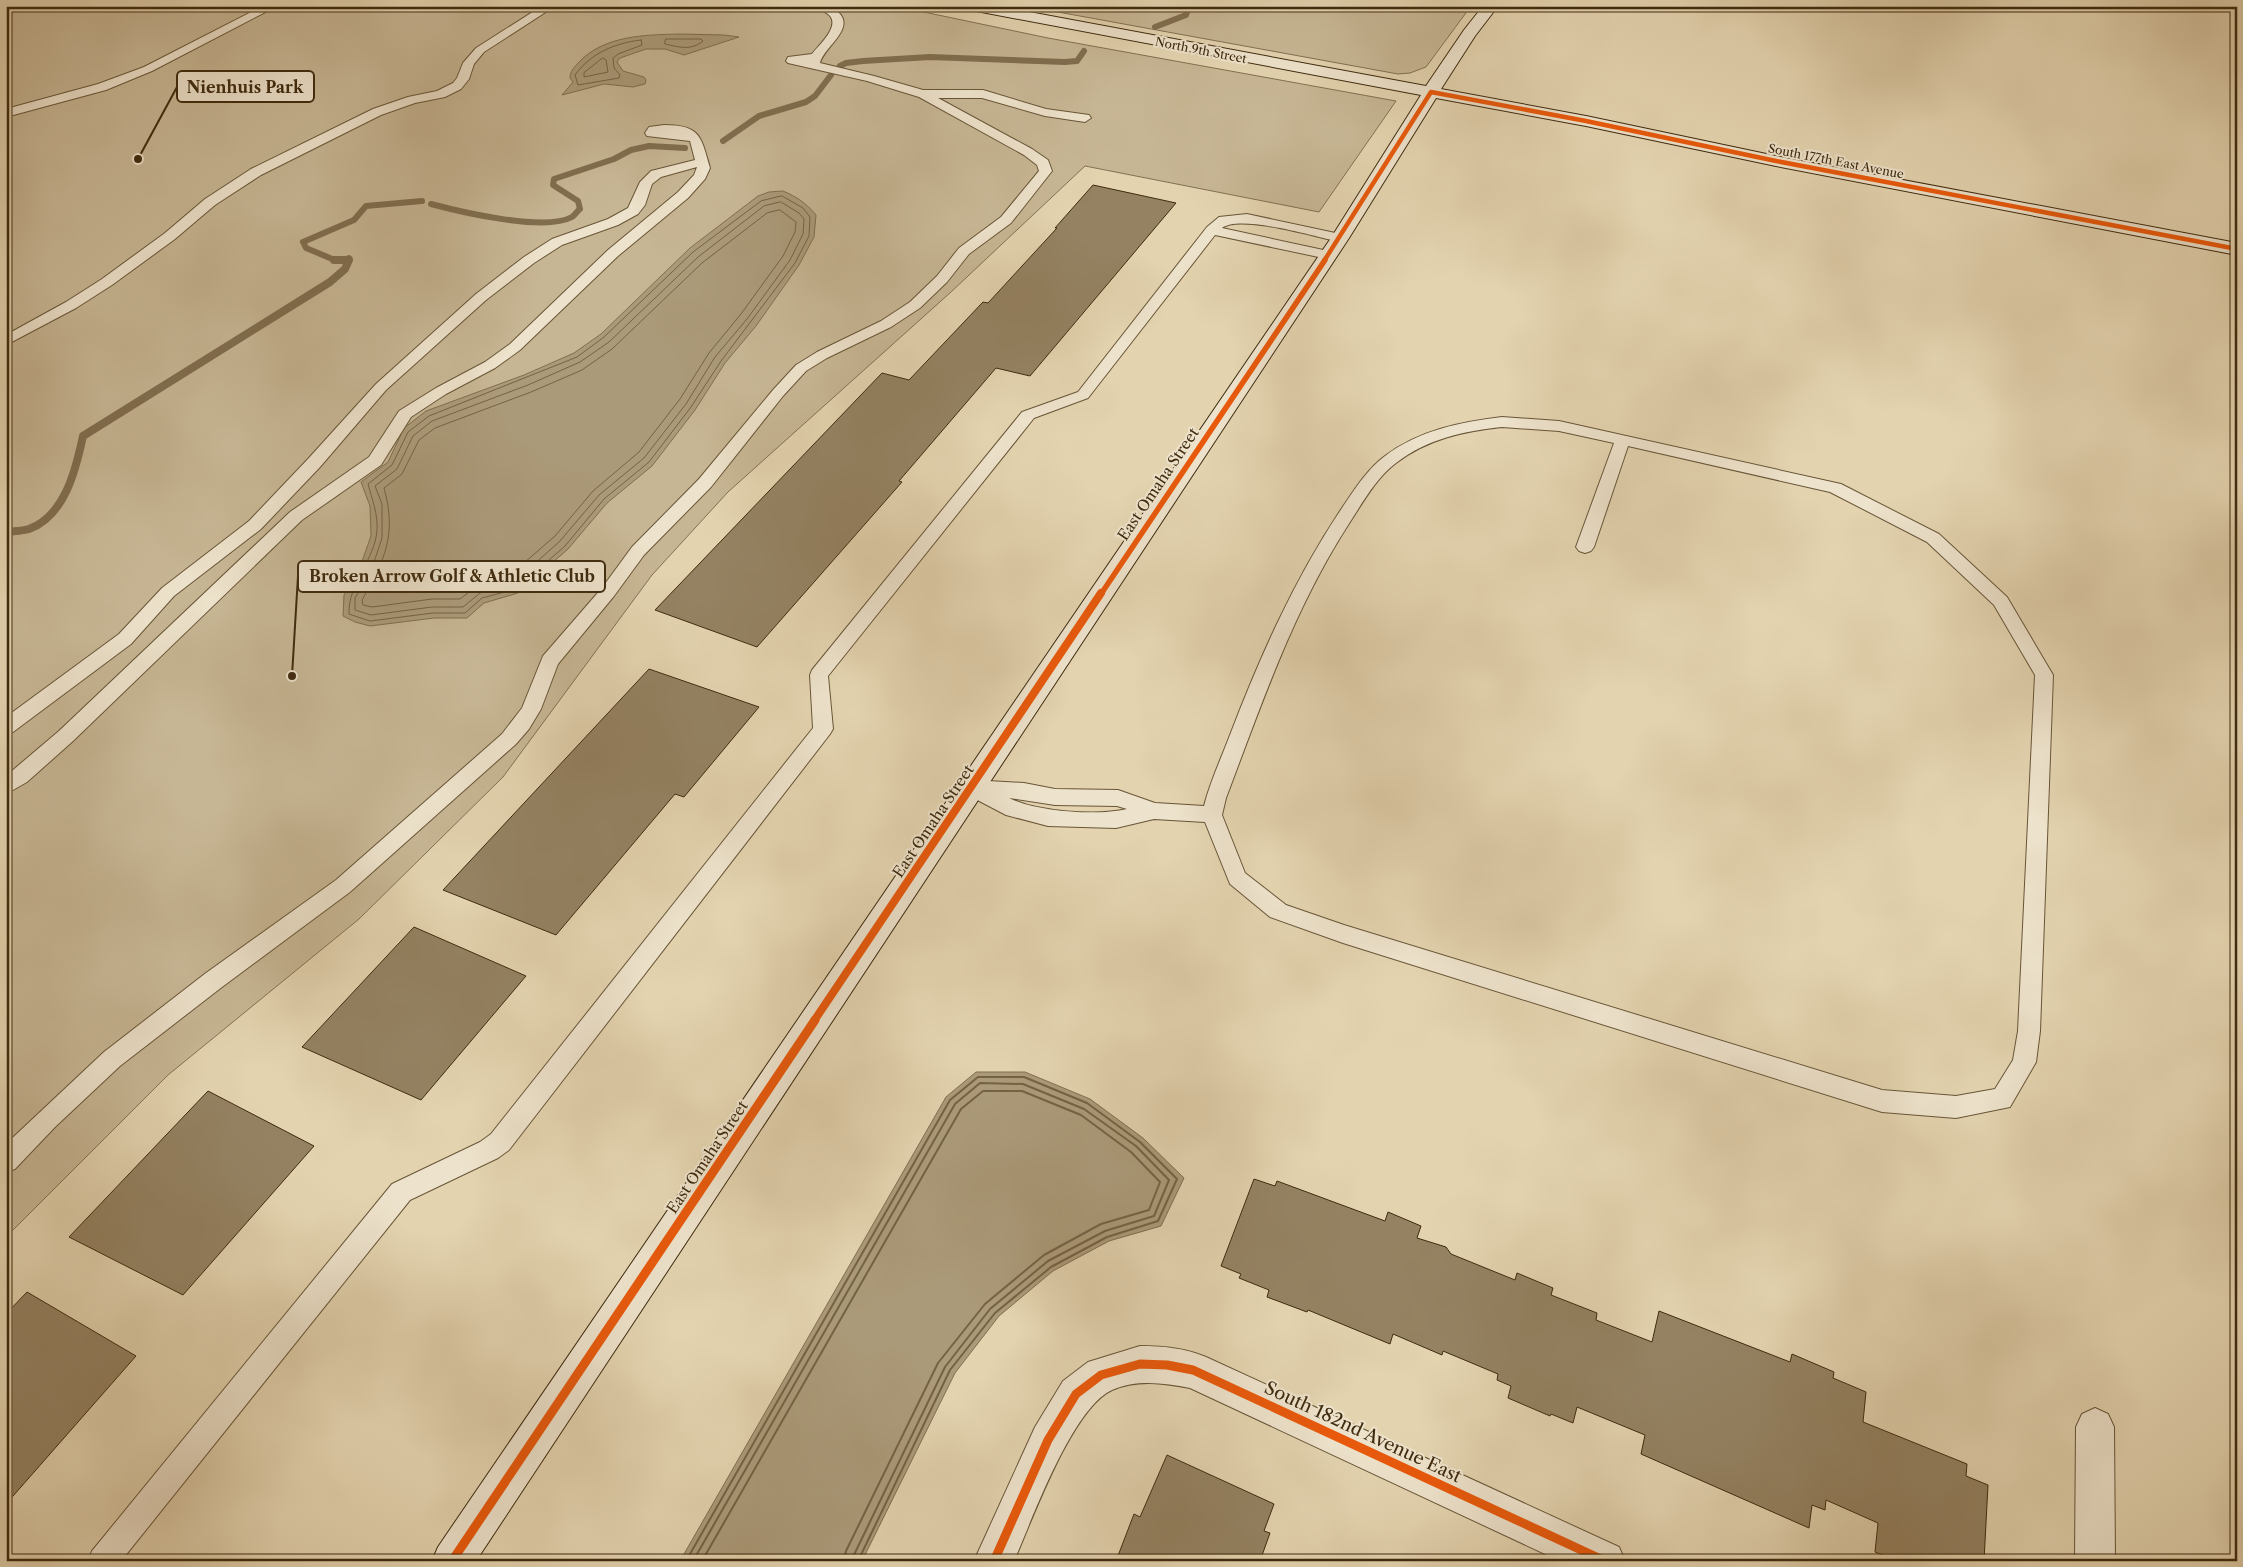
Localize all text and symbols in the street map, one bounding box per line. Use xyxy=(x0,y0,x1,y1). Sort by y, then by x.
street label: North 9th Street xyxy=(1154,34,1249,66)
callout: Nienhuis Park xyxy=(177,71,314,102)
text: Nienhuis Park xyxy=(187,77,304,97)
street label: South 177th East Avenue xyxy=(1767,140,1905,182)
street label: East Omaha Street xyxy=(1113,423,1203,544)
callout: Broken Arrow Golf & Athletic Club xyxy=(298,561,605,592)
text: Broken Arrow Golf & Athletic Club xyxy=(309,566,595,586)
street label: East Omaha Street xyxy=(888,760,978,881)
street label: East Omaha Street xyxy=(662,1096,752,1217)
street label: South 182nd Avenue East xyxy=(1261,1377,1466,1488)

